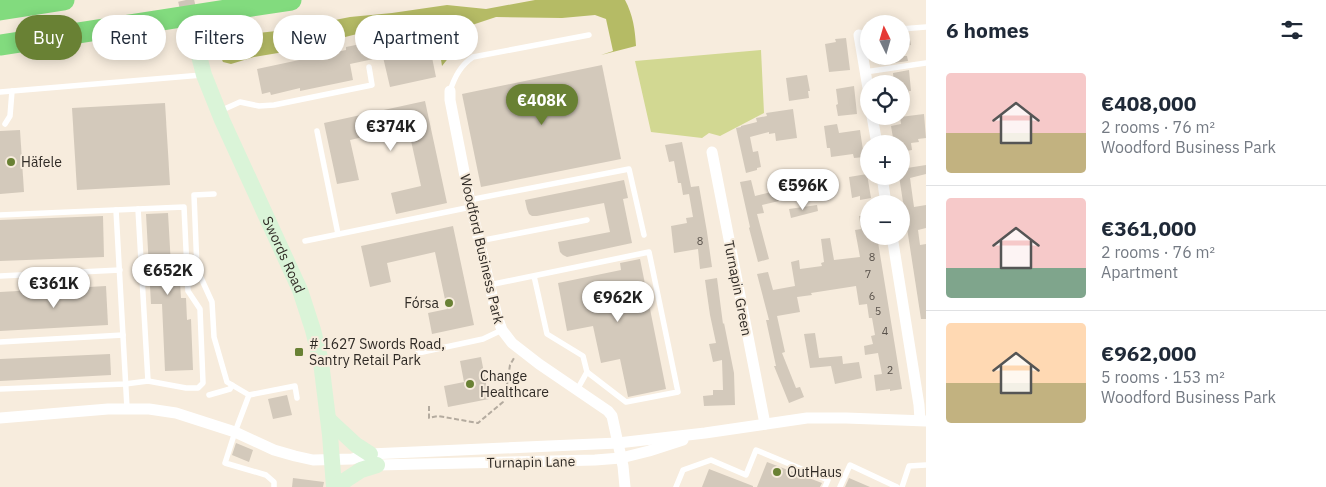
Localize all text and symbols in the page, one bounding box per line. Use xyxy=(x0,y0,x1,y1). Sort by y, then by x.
chip: Buy xyxy=(15,15,82,60)
chip: Rent xyxy=(92,15,166,60)
chip: Filters xyxy=(176,15,263,60)
chip: New xyxy=(273,15,345,60)
chip: Apartment xyxy=(355,15,478,60)
north arrow xyxy=(860,15,910,65)
map controls xyxy=(860,15,910,245)
text: 6 homes xyxy=(946,16,1029,44)
icon: filters xyxy=(1278,16,1306,44)
button: locate xyxy=(860,75,910,125)
pin: €408K xyxy=(507,84,577,126)
text: €408,000 xyxy=(1101,89,1196,117)
text: €408K xyxy=(517,90,567,110)
icon: home xyxy=(986,93,1046,153)
pin: €374K xyxy=(356,110,426,152)
text: €374K xyxy=(366,116,416,136)
text: 2 rooms · 76 m² xyxy=(1101,117,1215,137)
button: + xyxy=(860,135,910,185)
text: Woodford Business Park xyxy=(1101,137,1276,157)
place label: Häfele xyxy=(21,153,62,171)
marker: Häfele xyxy=(5,156,17,168)
pin: €596K xyxy=(768,168,838,211)
street label: Woodford Business Park xyxy=(456,172,508,326)
text: €596K xyxy=(778,175,828,195)
button: − xyxy=(860,195,910,245)
street label: Swords Road xyxy=(258,214,309,296)
text: €361,000 xyxy=(1101,214,1196,242)
icon: home xyxy=(986,218,1046,278)
house number: 8 xyxy=(697,234,703,248)
street label: Turnapin Green xyxy=(720,239,756,337)
text: 2 rooms · 76 m² xyxy=(1101,242,1215,262)
house number: 8 xyxy=(869,250,875,264)
pin: €652K xyxy=(133,254,203,296)
text: €652K xyxy=(143,260,193,280)
text: Apartment xyxy=(1101,262,1178,282)
pin: €361K xyxy=(19,266,89,309)
house number: 7 xyxy=(865,267,871,281)
text: €361K xyxy=(29,273,79,293)
pin: €962K xyxy=(583,280,653,323)
text: €962K xyxy=(593,287,643,307)
house number: 6 xyxy=(869,289,875,303)
place label: Fórsa xyxy=(404,294,440,312)
marker: Fórsa xyxy=(443,297,455,309)
house number: 5 xyxy=(875,304,881,318)
house number: 4 xyxy=(882,324,889,338)
place label: # 1627 Swords Road, Santry Retail Park xyxy=(309,335,445,369)
text: €962,000 xyxy=(1101,339,1196,367)
icon: home xyxy=(986,343,1046,403)
marker: # 1627 Swords Road, Santry Retail Park xyxy=(293,346,305,358)
house number: 2 xyxy=(887,363,893,377)
place label: Change Healthcare xyxy=(480,367,549,401)
text: 5 rooms · 153 m² xyxy=(1101,367,1225,387)
marker: Change Healthcare xyxy=(464,378,476,390)
text: Woodford Business Park xyxy=(1101,387,1276,407)
street label: Turnapin Lane xyxy=(486,452,576,472)
place label: OutHaus xyxy=(787,463,842,481)
marker: OutHaus xyxy=(771,466,783,478)

